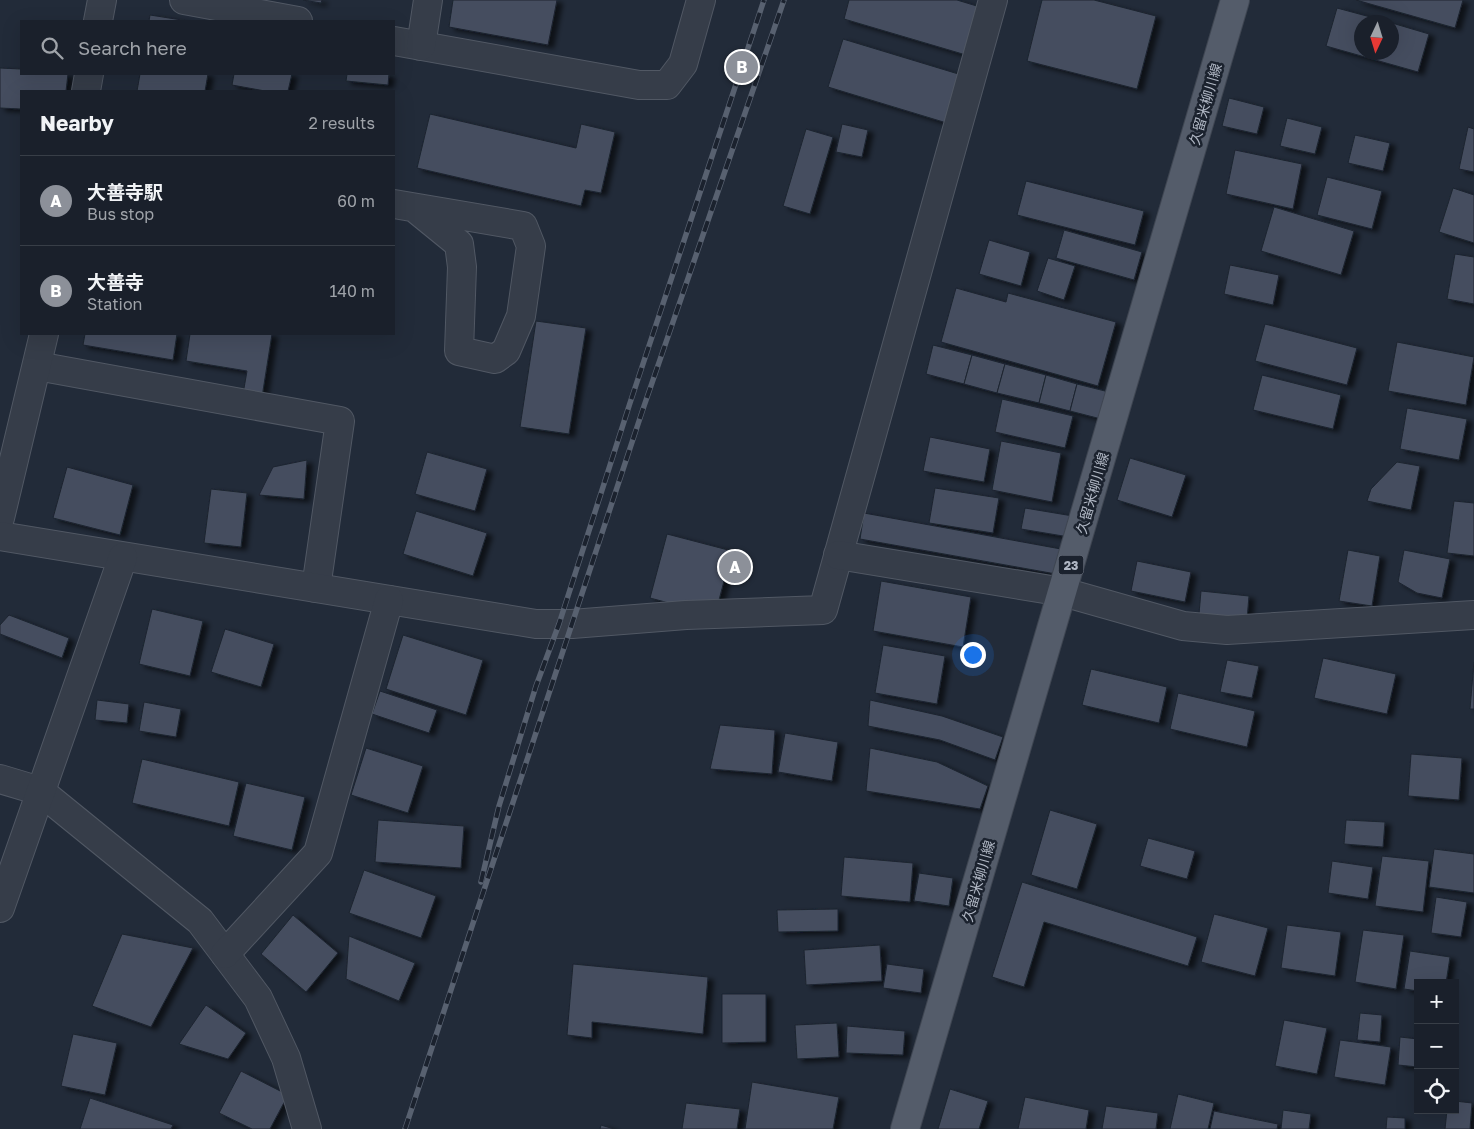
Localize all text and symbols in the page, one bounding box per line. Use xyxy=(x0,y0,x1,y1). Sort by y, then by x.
north arrow xyxy=(1354,15,1399,60)
search box xyxy=(20,20,395,75)
icon: search xyxy=(38,34,66,62)
text: Search here xyxy=(78,36,187,59)
pin: B xyxy=(726,48,758,86)
street label: 久留米柳川線 xyxy=(1185,61,1225,147)
text: Nearby xyxy=(40,110,114,136)
text: 2 results xyxy=(309,113,375,133)
text: 大善寺駅 xyxy=(87,180,163,203)
text: A xyxy=(50,191,62,211)
text: 60 m xyxy=(337,191,375,211)
text: Bus stop xyxy=(87,204,154,224)
text: 大善寺 xyxy=(87,270,144,293)
text: B xyxy=(50,281,62,301)
text: 140 m xyxy=(329,281,375,301)
text: Station xyxy=(87,294,142,314)
street label: 久留米柳川線 xyxy=(1072,450,1112,536)
pin: A xyxy=(719,548,751,586)
road number: 23 xyxy=(1058,556,1084,574)
your location xyxy=(960,642,986,668)
street label: 久留米柳川線 xyxy=(958,838,998,924)
map controls xyxy=(1414,979,1459,1114)
button: + xyxy=(1414,979,1459,1024)
button: − xyxy=(1414,1024,1459,1069)
button: locate xyxy=(1414,1069,1459,1114)

